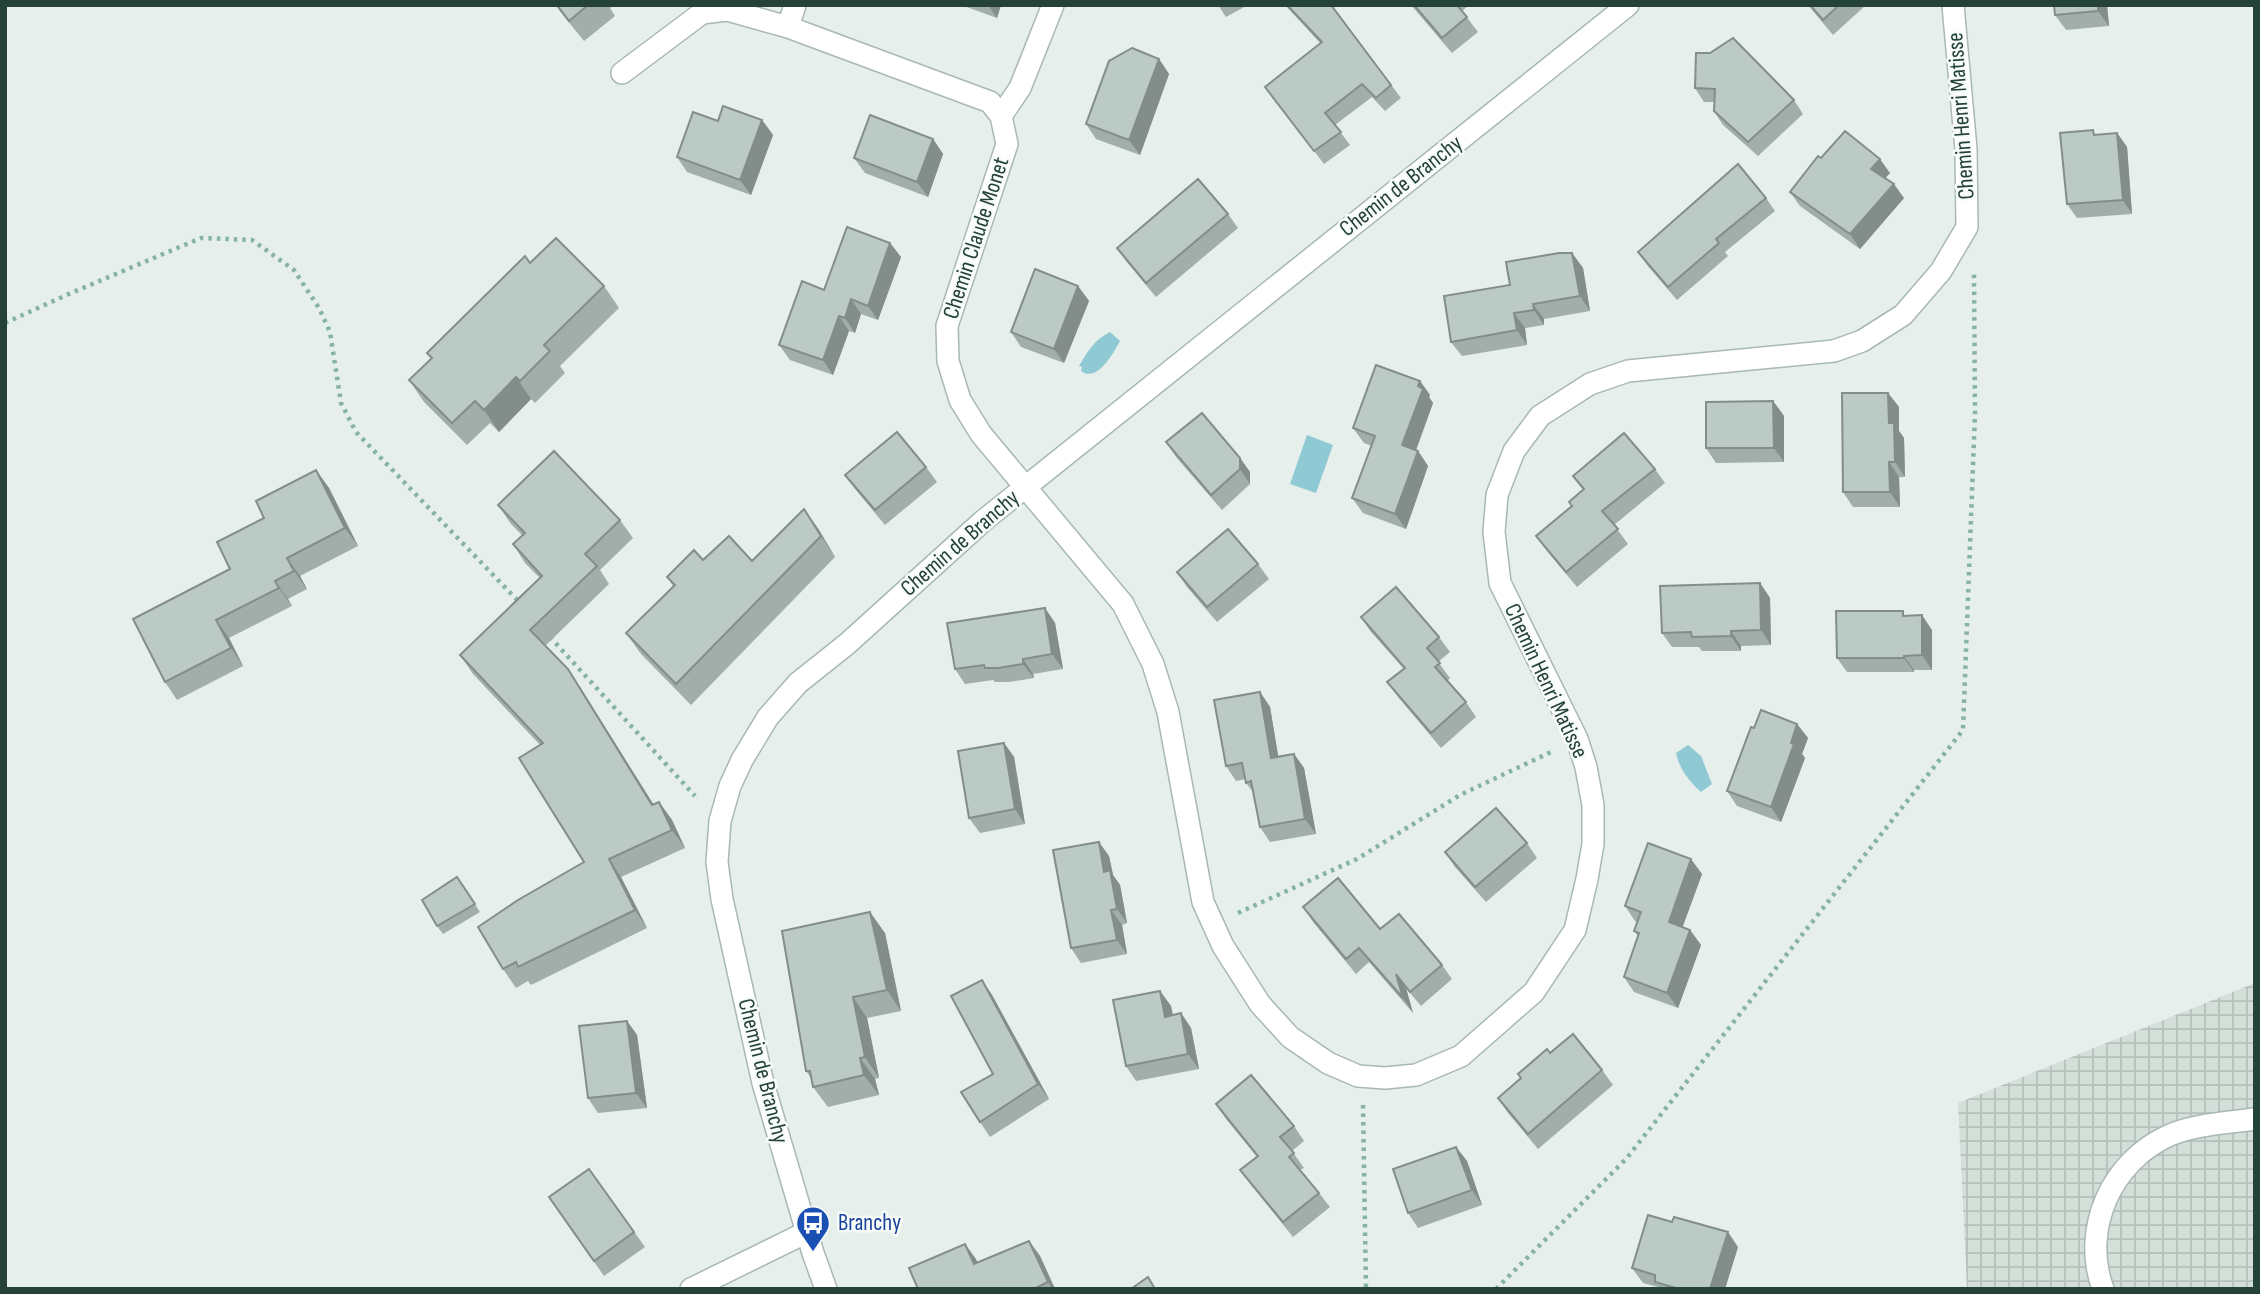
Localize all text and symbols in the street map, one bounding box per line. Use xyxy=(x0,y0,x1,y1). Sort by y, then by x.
street label: Chemin Henri Matisse xyxy=(1941,32,1981,200)
street label: Chemin de Branchy xyxy=(1334,129,1468,243)
street label: Chemin Claude Monet xyxy=(937,154,1015,322)
street label: Chemin de Branchy xyxy=(895,484,1025,602)
street label: Chemin Henri Matisse xyxy=(1498,599,1594,763)
street label: Chemin de Branchy xyxy=(731,996,795,1146)
bus stop icon: Branchy xyxy=(794,1204,832,1253)
place label: Branchy xyxy=(838,1209,901,1237)

